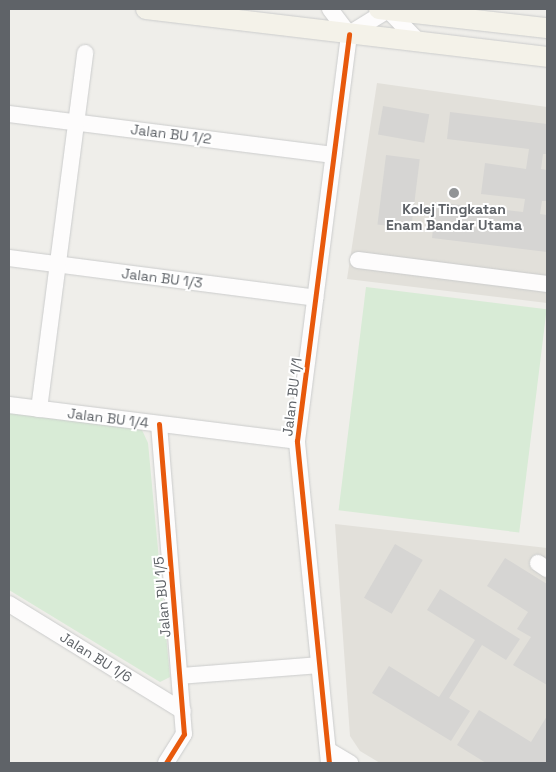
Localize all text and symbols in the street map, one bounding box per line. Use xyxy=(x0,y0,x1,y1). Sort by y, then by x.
street label: Jalan BU 1/2 xyxy=(130,121,212,147)
marker: Kolej Tingkatan Enam Bandar Utama xyxy=(448,187,460,199)
place label: Kolej Tingkatan Enam Bandar Utama xyxy=(386,201,522,233)
street label: Jalan BU 1/3 xyxy=(121,265,203,291)
street label: Jalan BU 1/1 xyxy=(279,357,305,437)
street label: Jalan BU 1/4 xyxy=(66,405,150,431)
street label: Jalan BU 1/5 xyxy=(150,556,174,638)
street label: Jalan BU 1/6 xyxy=(57,628,135,686)

